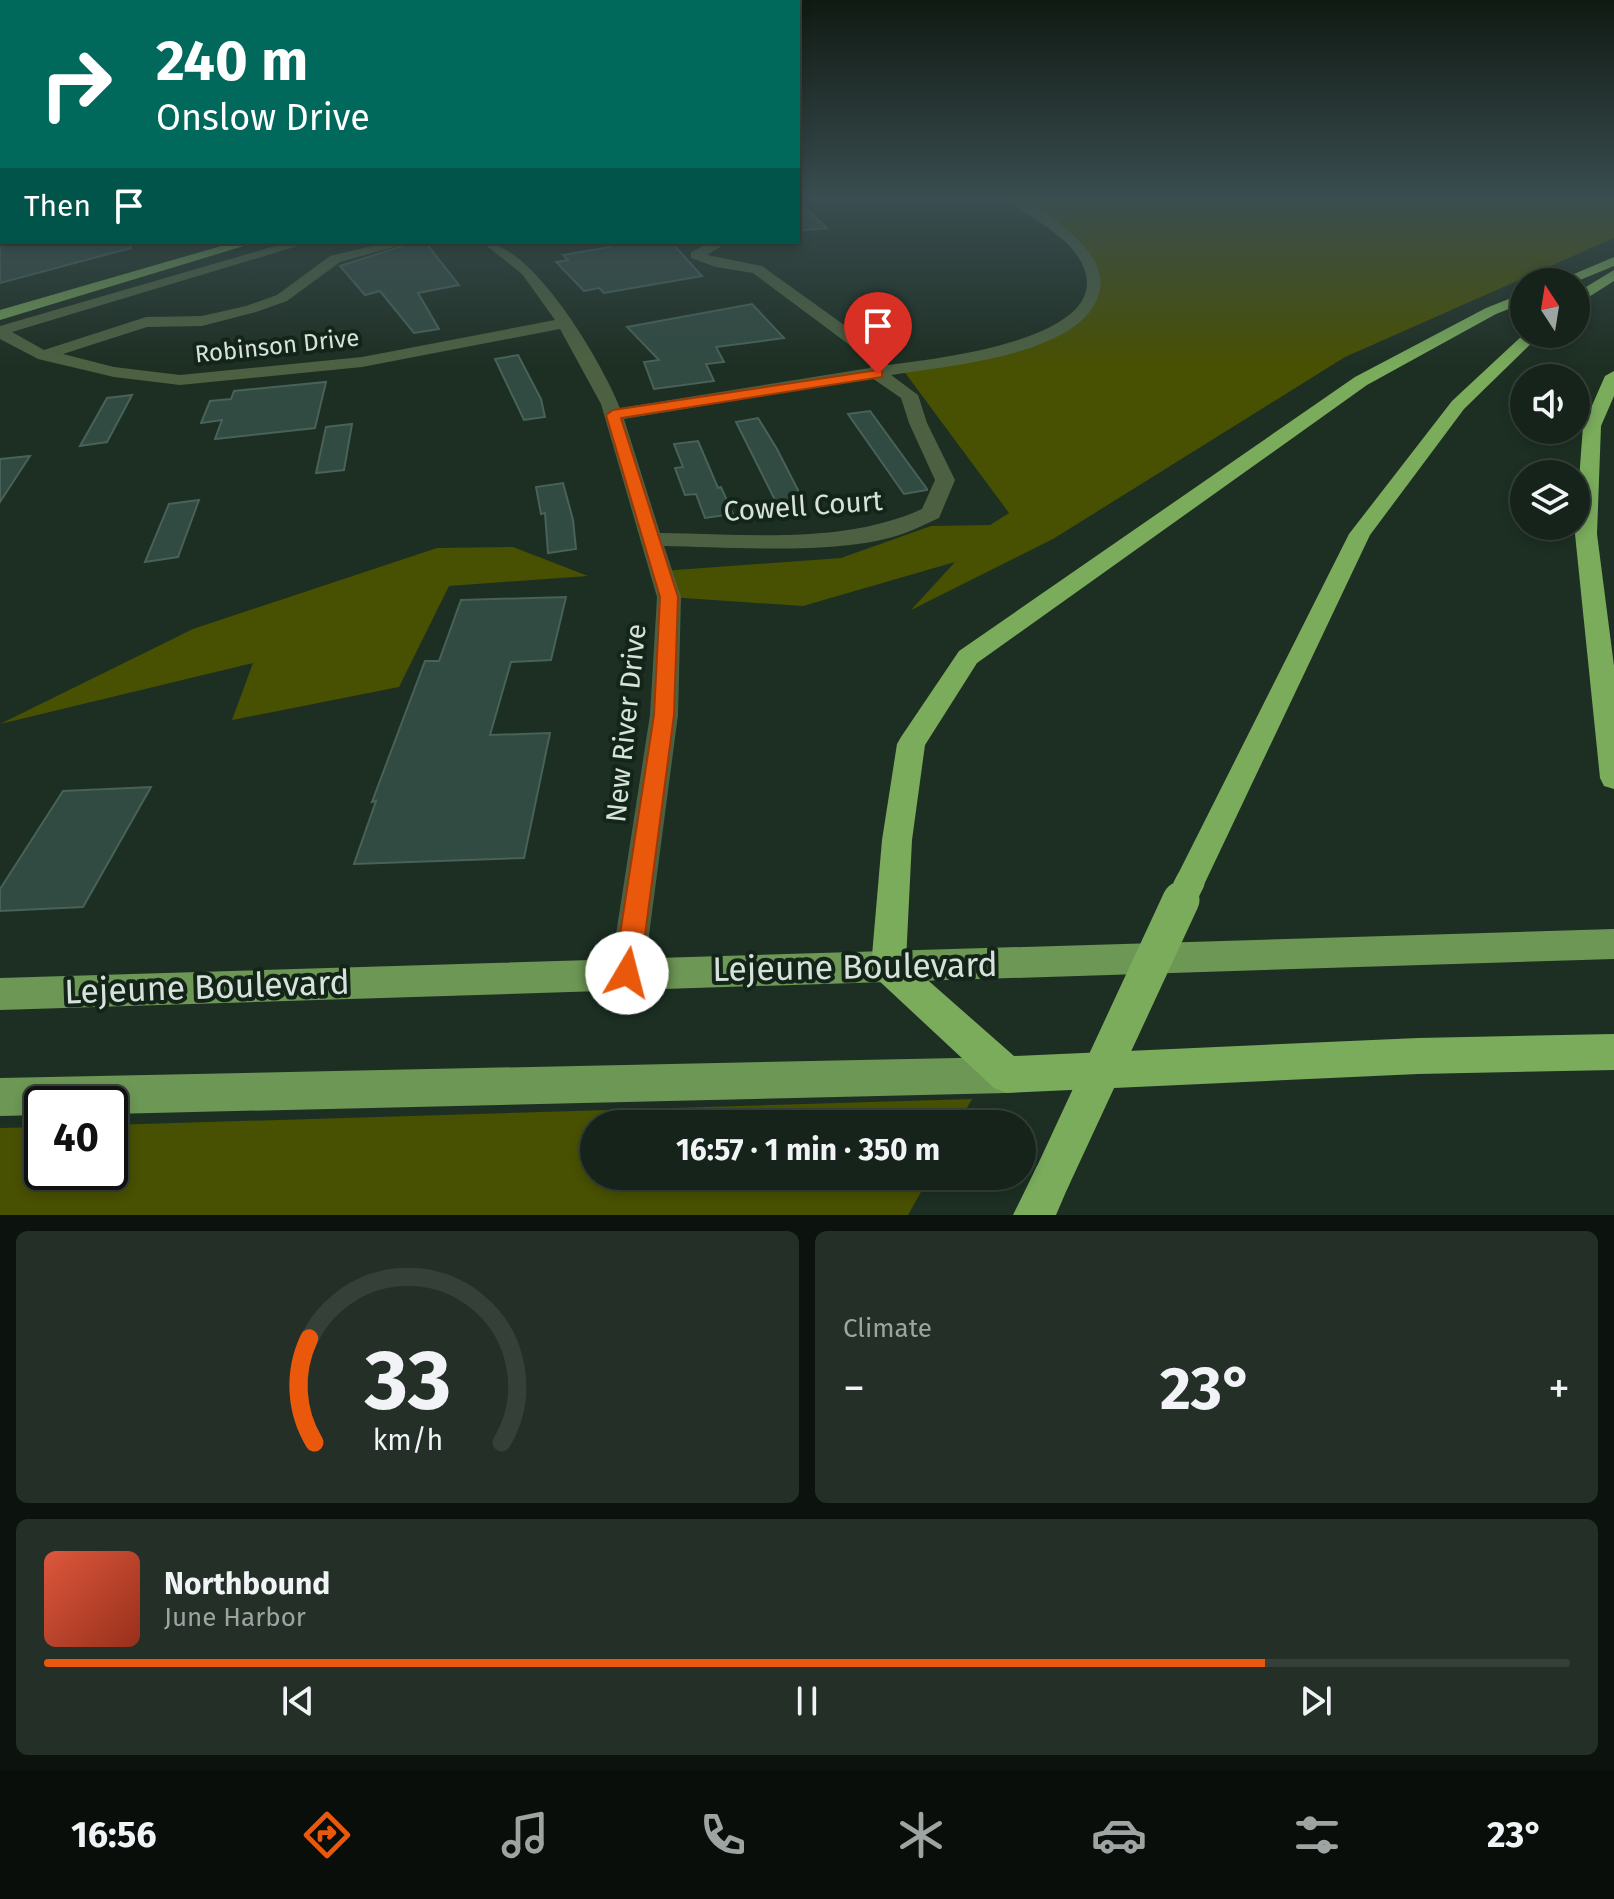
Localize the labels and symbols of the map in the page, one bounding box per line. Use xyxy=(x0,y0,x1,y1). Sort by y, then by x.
north arrow xyxy=(1510,268,1590,348)
pin xyxy=(844,292,912,374)
street label: Robinson Drive xyxy=(193,323,361,369)
street label: Cowell Court xyxy=(722,484,885,528)
street label: New River Drive xyxy=(599,622,653,824)
position arrow xyxy=(585,931,669,1015)
street label: Lejeune Boulevard xyxy=(712,944,998,990)
street label: Lejeune Boulevard xyxy=(64,962,350,1012)
speed limit sign: 40 xyxy=(24,1086,128,1190)

